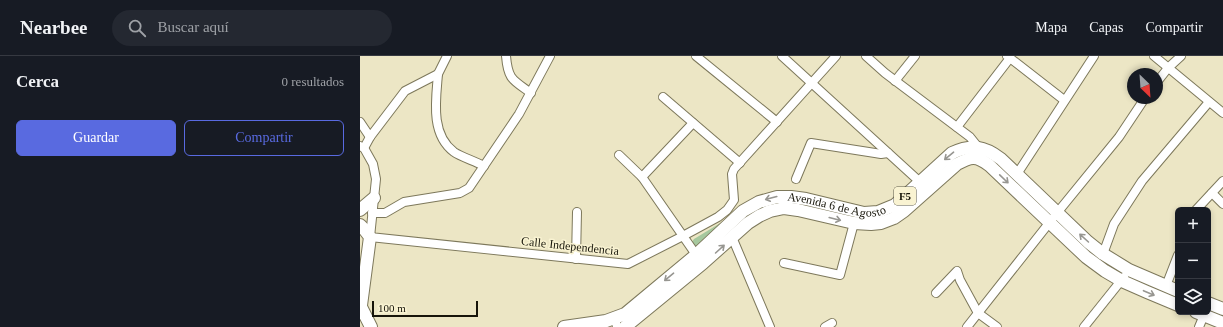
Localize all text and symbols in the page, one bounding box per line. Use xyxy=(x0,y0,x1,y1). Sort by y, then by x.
search box xyxy=(112,10,392,46)
text: Nearbee xyxy=(20,17,88,38)
icon: search xyxy=(126,17,148,39)
text: Buscar aquí xyxy=(158,19,229,35)
text: Mapa xyxy=(1035,20,1067,35)
text: Capas xyxy=(1089,20,1123,35)
text: Compartir xyxy=(1145,20,1203,35)
north arrow xyxy=(1127,68,1163,104)
text: Cerca xyxy=(16,72,59,91)
text: 0 resultados xyxy=(282,74,344,89)
button: Guardar xyxy=(16,120,176,156)
button: Compartir xyxy=(184,120,344,156)
one-way arrow xyxy=(943,152,954,161)
one-way arrow xyxy=(999,174,1009,184)
road number: F5 xyxy=(894,187,916,205)
street label: Avenida 6 de Agosto xyxy=(787,190,888,220)
one-way arrow xyxy=(765,195,778,203)
map controls xyxy=(1175,207,1211,315)
button: + xyxy=(1175,207,1211,243)
one-way arrow xyxy=(828,215,841,223)
street label: Calle Independencia xyxy=(520,234,620,258)
one-way arrow xyxy=(1079,234,1089,243)
button: − xyxy=(1175,243,1211,279)
one-way arrow xyxy=(714,244,725,253)
one-way arrow xyxy=(664,273,675,281)
button: layers xyxy=(1175,279,1211,315)
one-way arrow xyxy=(1143,290,1155,297)
scale bar xyxy=(372,299,478,318)
text: 100 m xyxy=(378,302,406,314)

